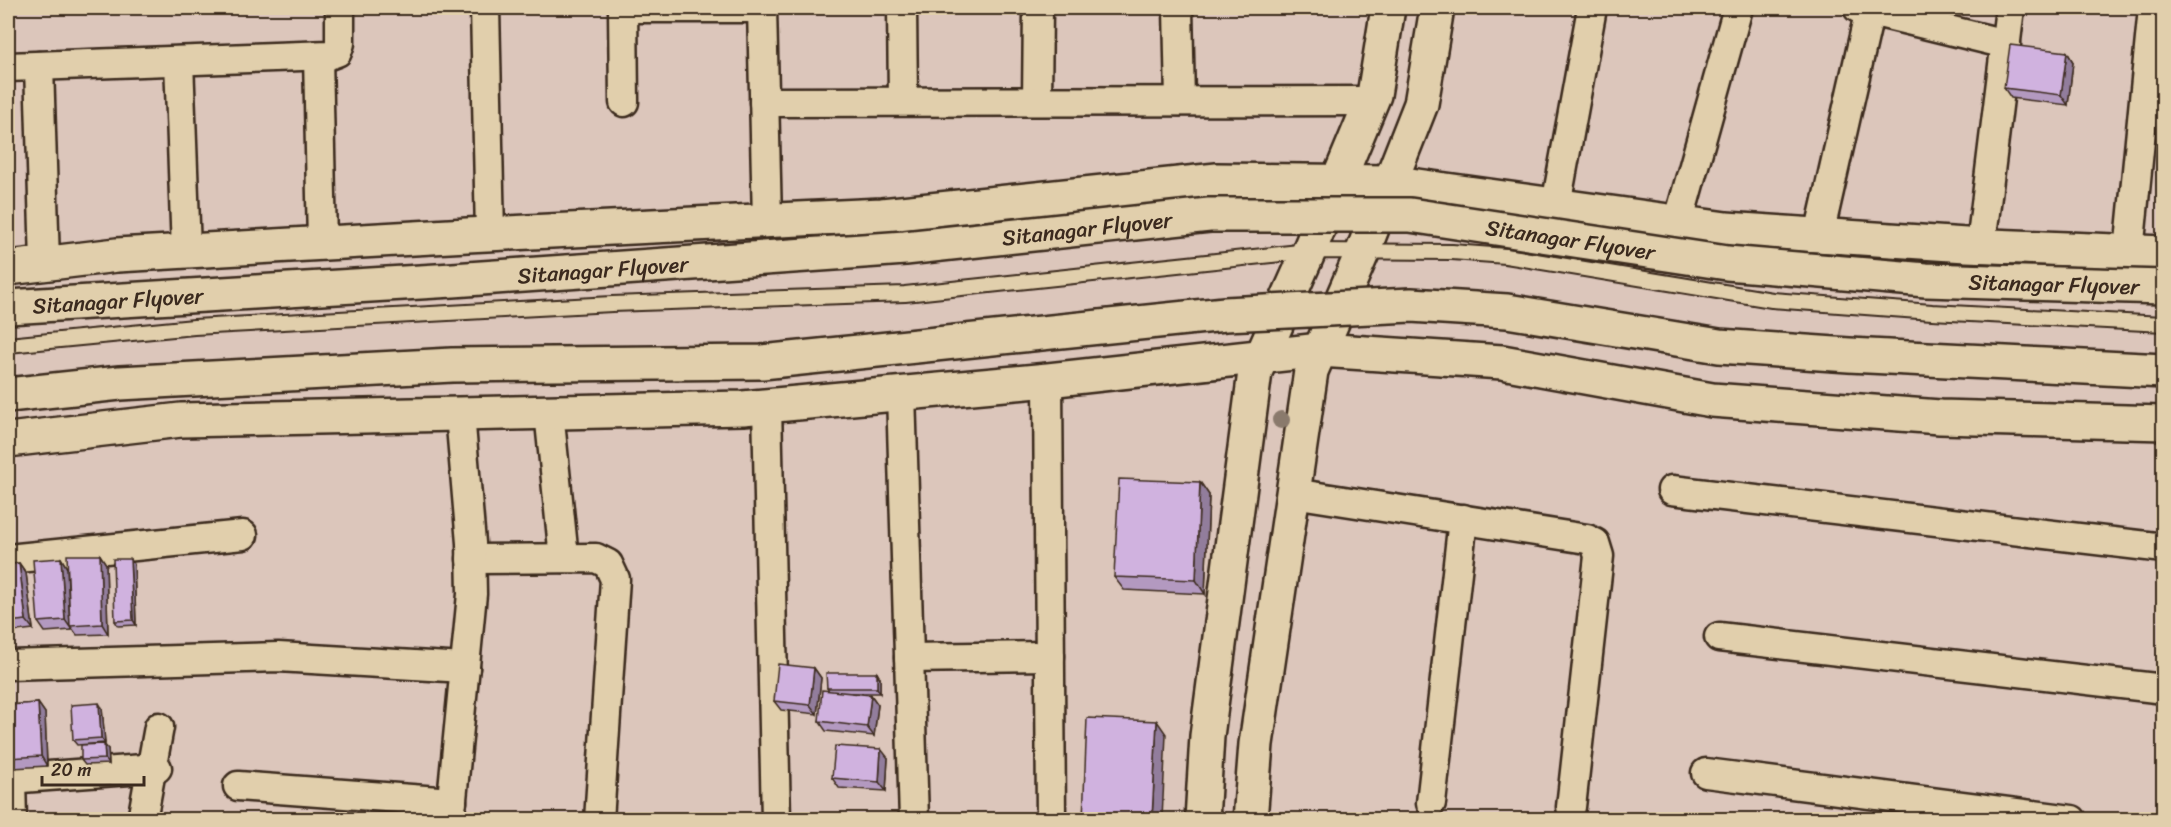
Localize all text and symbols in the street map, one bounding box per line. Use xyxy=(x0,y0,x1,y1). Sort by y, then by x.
street label: Sitanagar Flyover xyxy=(1000,200,1176,257)
street label: Sitanagar Flyover xyxy=(1483,208,1660,272)
street label: Sitanagar Flyover xyxy=(516,244,691,295)
street label: Sitanagar Flyover xyxy=(1968,262,2142,306)
street label: Sitanagar Flyover xyxy=(31,276,206,325)
scale bar xyxy=(42,749,144,787)
text: 20 m xyxy=(51,754,91,786)

